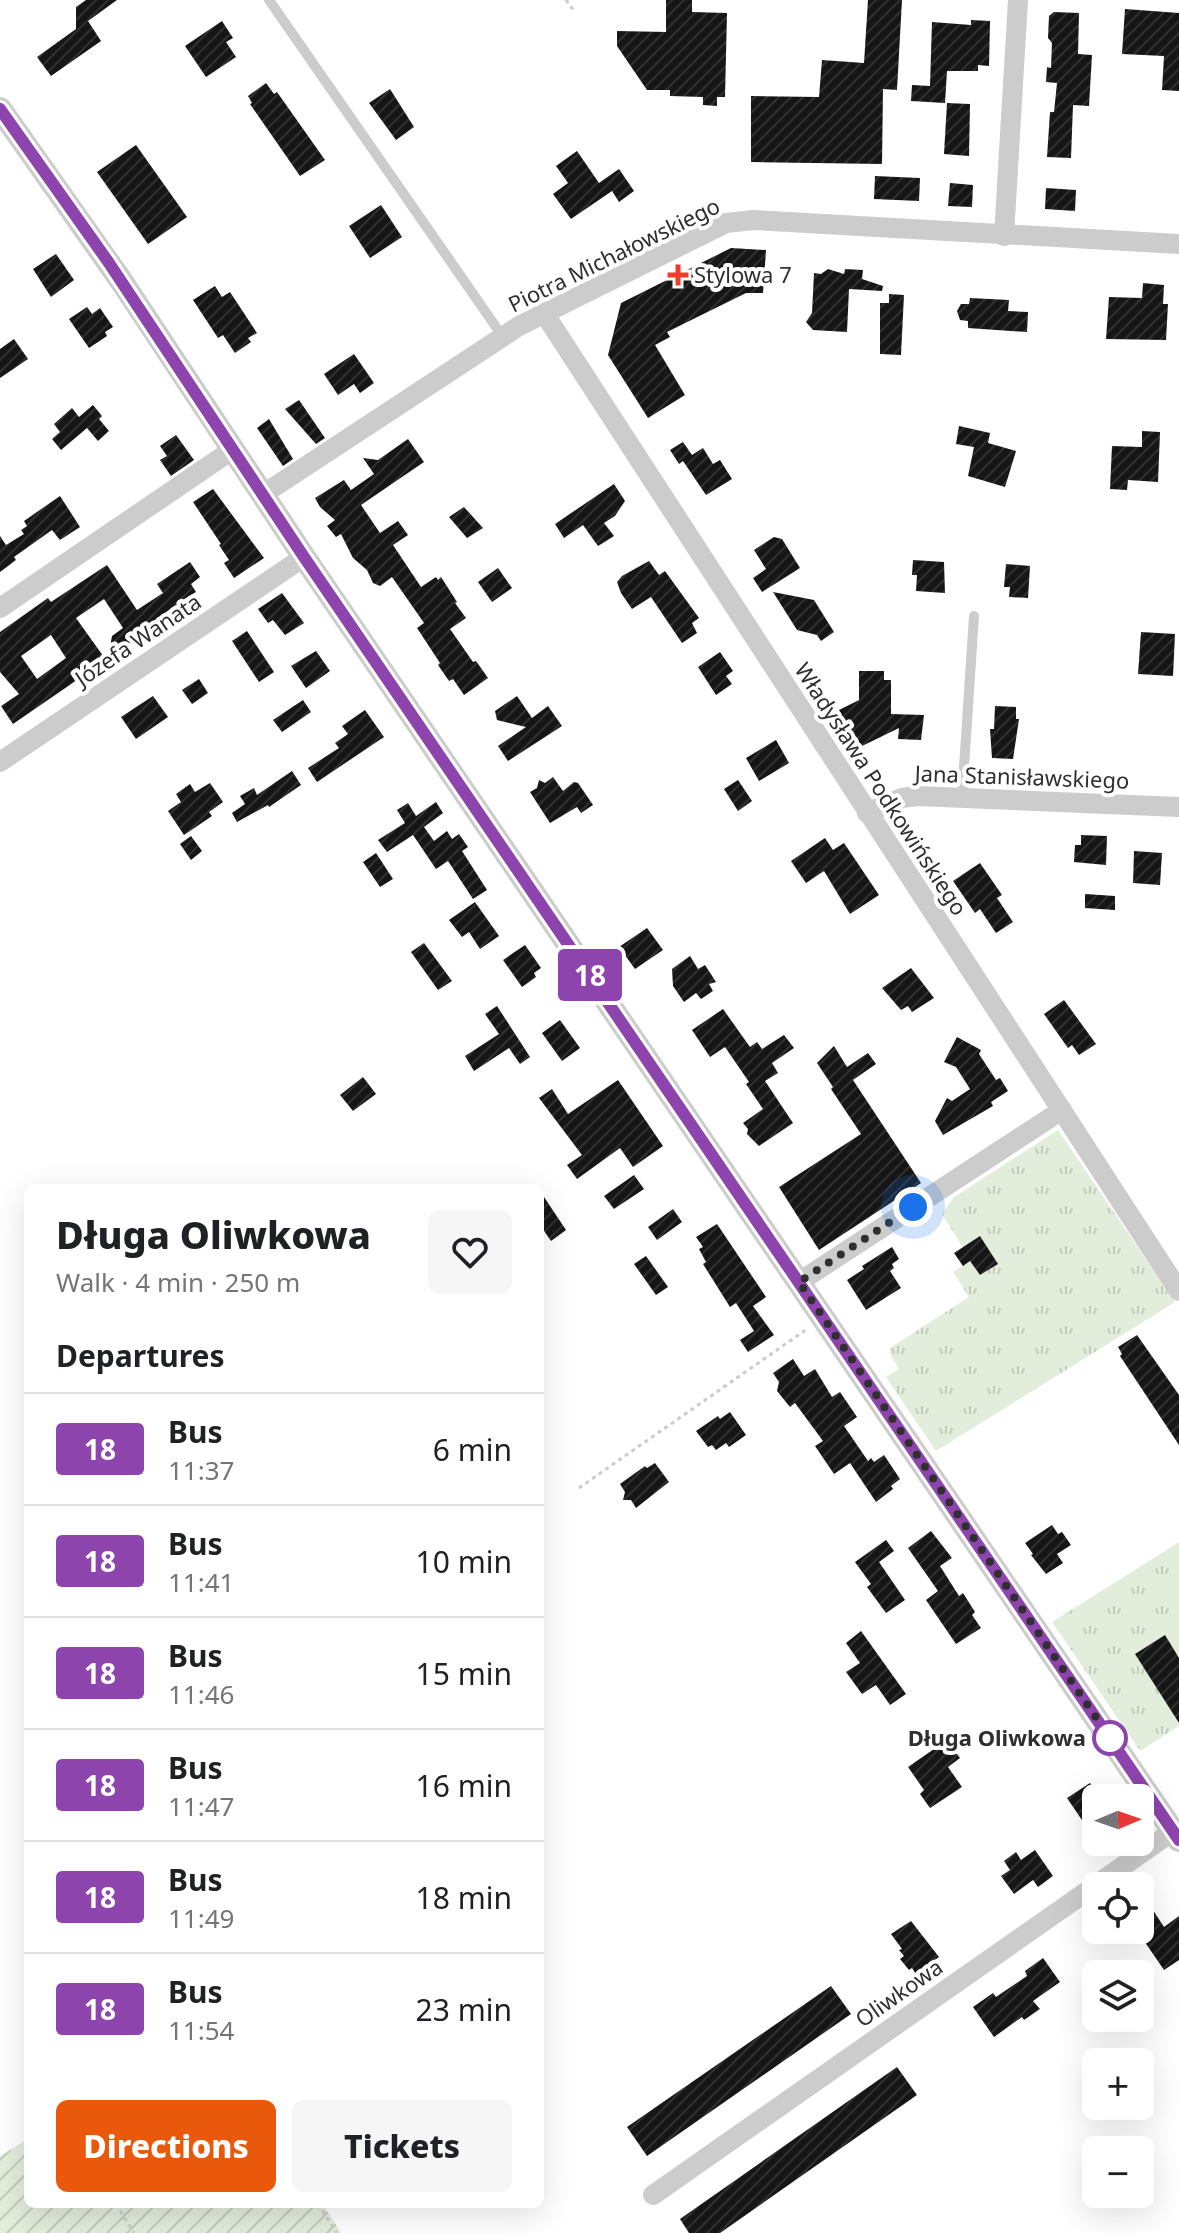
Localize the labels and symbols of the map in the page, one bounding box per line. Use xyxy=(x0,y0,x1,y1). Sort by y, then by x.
street label: Piotra Michałowskiego xyxy=(503,190,724,318)
place label: Stylowa 7 xyxy=(694,259,792,289)
marker: Stylowa 7 xyxy=(669,266,687,284)
street label: Józefa Wanata xyxy=(67,586,206,694)
street label: Władysława Podkowińskiego xyxy=(789,656,975,921)
street label: Jana Stanisławskiego xyxy=(912,757,1130,795)
line badge: 18 xyxy=(554,949,626,1001)
your location xyxy=(893,1187,933,1227)
marker: Długa Oliwkowa xyxy=(1093,1721,1127,1755)
place label: Długa Oliwkowa xyxy=(908,1722,1086,1752)
north arrow xyxy=(1082,1784,1154,1856)
street label: Oliwkowa xyxy=(849,1951,948,2033)

